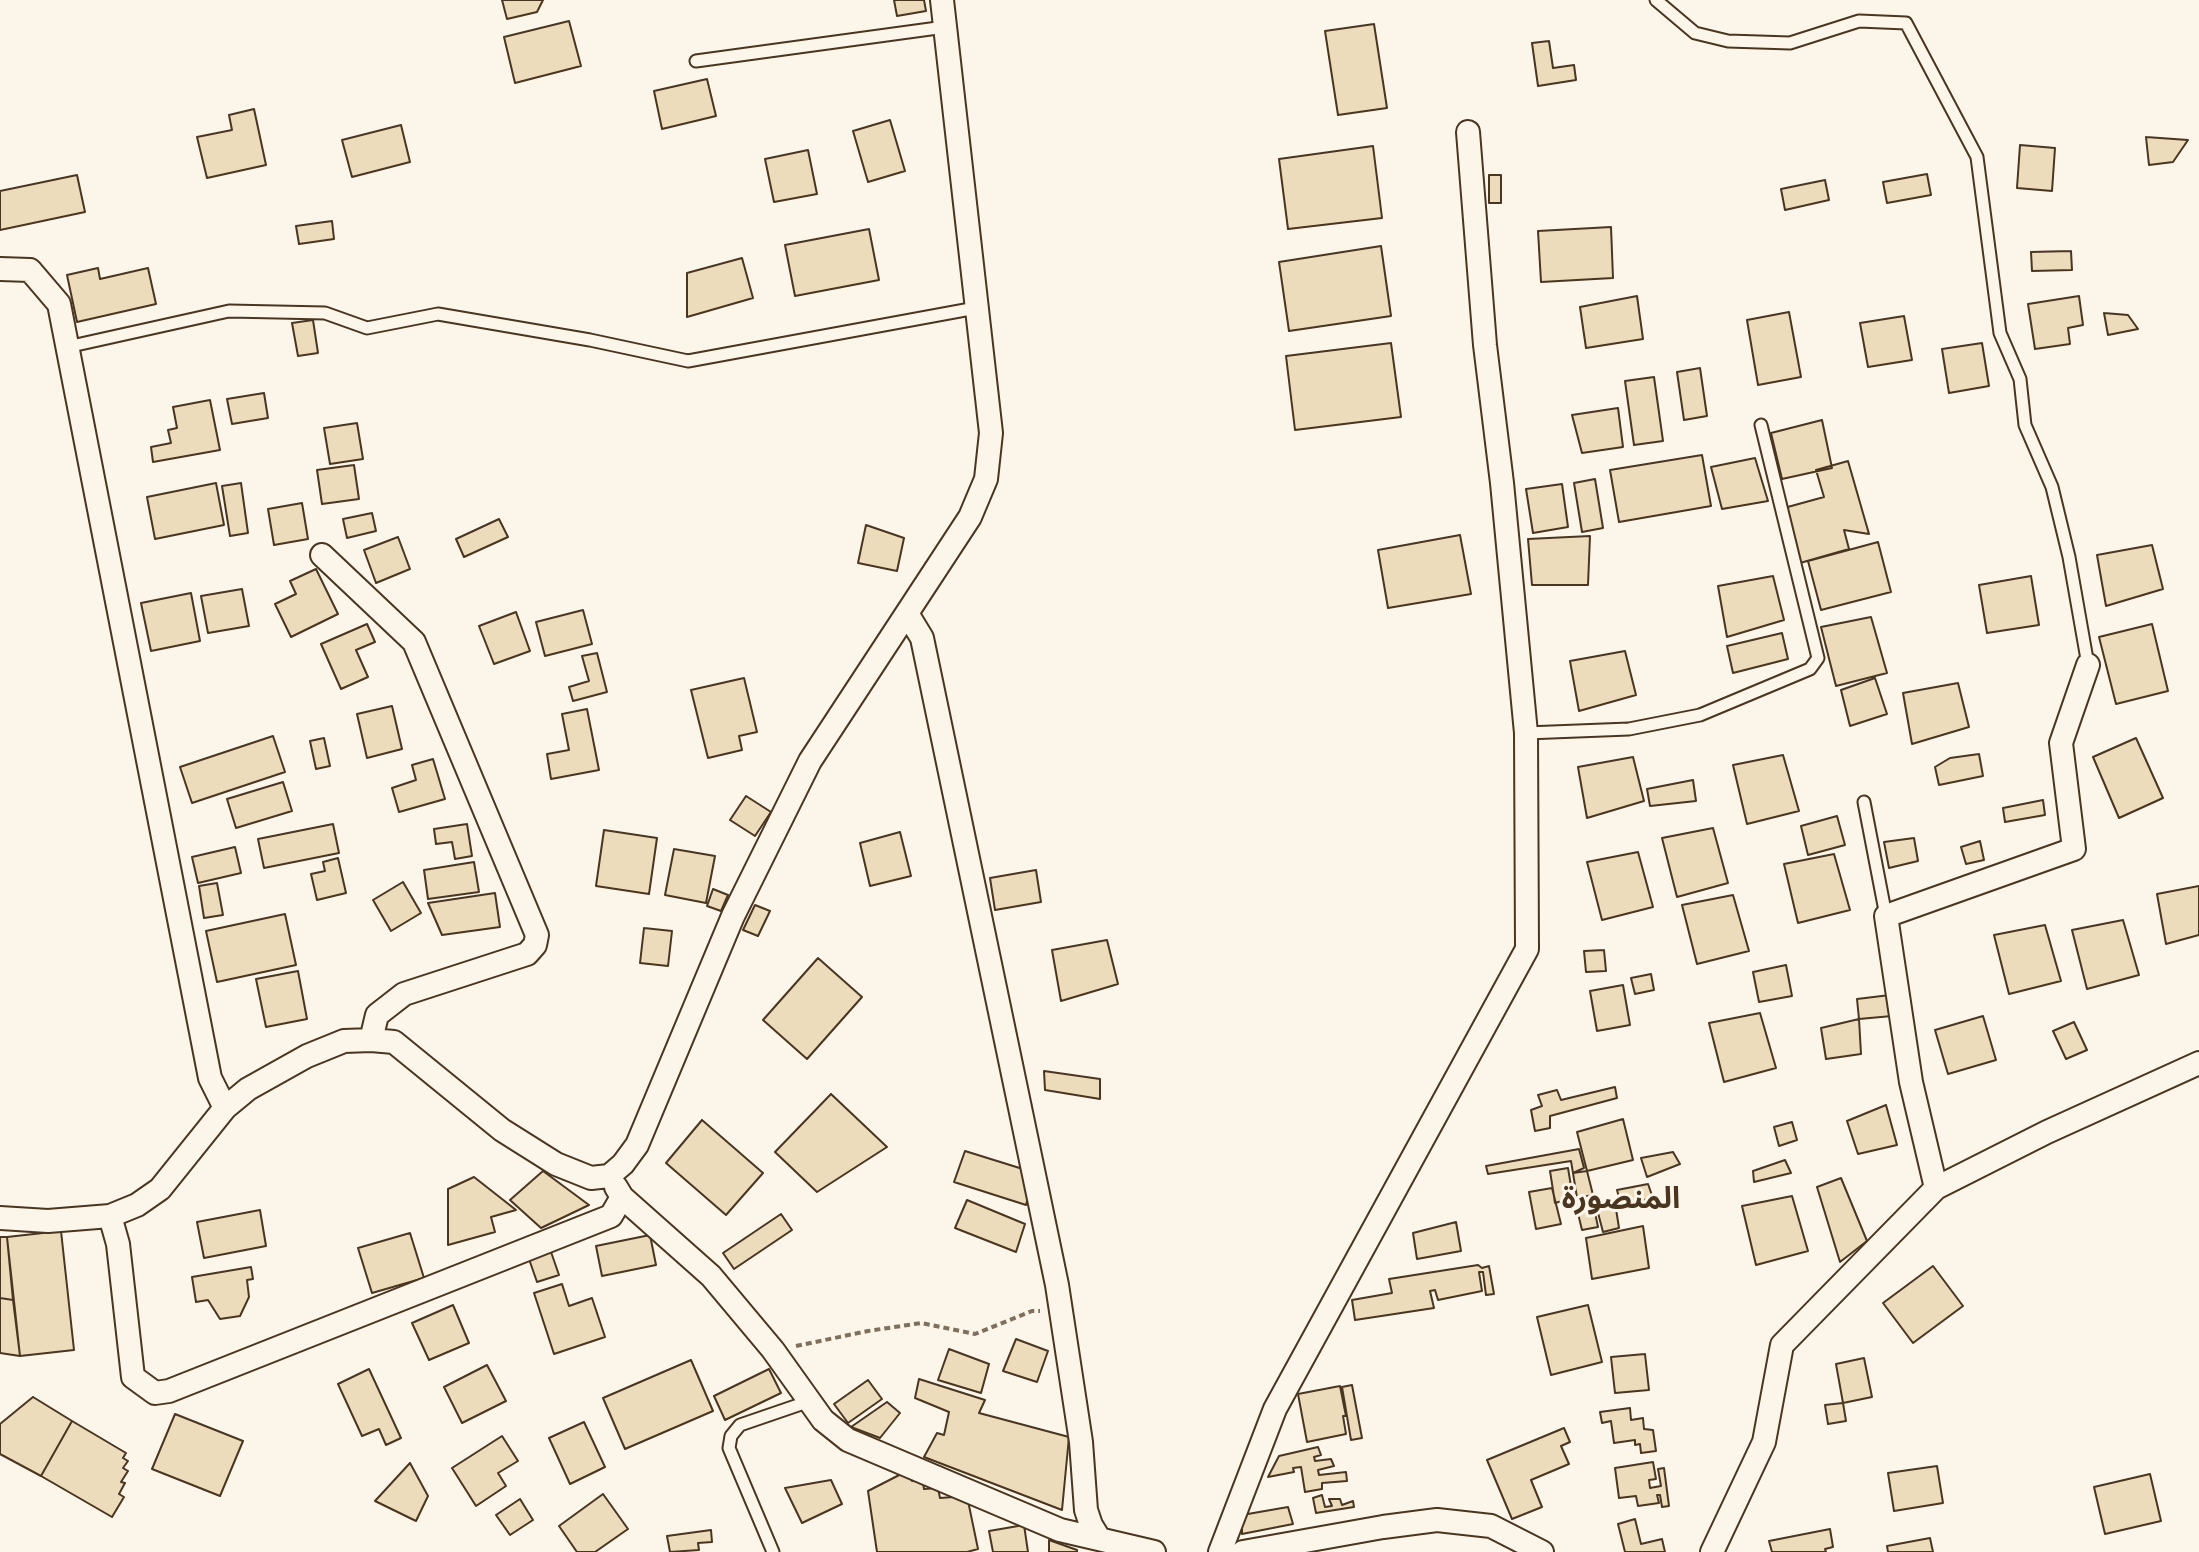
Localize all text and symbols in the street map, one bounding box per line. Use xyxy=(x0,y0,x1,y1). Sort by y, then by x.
district label: المنصورة xyxy=(1562,1182,1680,1218)

